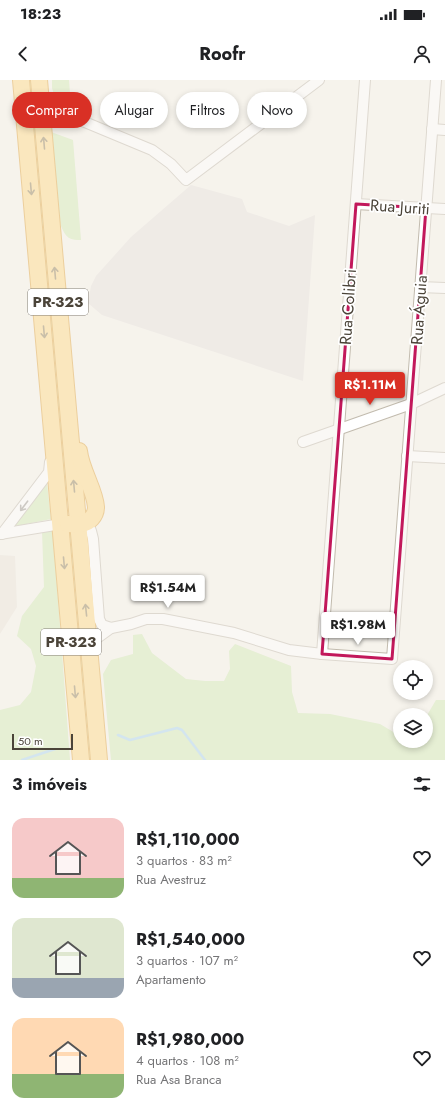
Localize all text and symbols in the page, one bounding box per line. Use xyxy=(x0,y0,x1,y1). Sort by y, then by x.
text: 18:23 xyxy=(20,3,61,25)
text: Roofr xyxy=(199,41,246,67)
icon: back xyxy=(12,43,34,65)
icon: person xyxy=(411,43,433,65)
chip: Comprar xyxy=(12,92,92,128)
chip: Alugar xyxy=(100,92,168,128)
chip: Filtros xyxy=(176,92,239,128)
chip: Novo xyxy=(247,92,307,128)
one-way arrow xyxy=(40,137,48,150)
one-way arrow xyxy=(28,182,35,195)
street label: Rua Juriti xyxy=(369,193,431,221)
one-way arrow xyxy=(52,267,59,280)
street label: Rua Colibri xyxy=(334,268,362,346)
street label: Rua Águia xyxy=(405,274,433,346)
road number: PR-323 xyxy=(28,289,88,315)
one-way arrow xyxy=(40,325,48,338)
pin: R$1.11M xyxy=(333,372,407,406)
text: R$1.11M xyxy=(344,375,396,394)
one-way arrow xyxy=(70,480,78,493)
one-way arrow xyxy=(20,500,28,511)
one-way arrow xyxy=(60,556,68,569)
pin: R$1.54M xyxy=(131,575,205,609)
text: R$1.54M xyxy=(140,578,196,597)
one-way arrow xyxy=(82,604,90,617)
pin: R$1.98M xyxy=(321,612,395,646)
text: R$1.98M xyxy=(330,615,386,634)
road number: PR-323 xyxy=(41,629,101,655)
map controls xyxy=(393,660,433,748)
button: locate xyxy=(393,660,433,700)
one-way arrow xyxy=(72,685,79,698)
button: layers xyxy=(393,708,433,748)
scale bar xyxy=(12,732,73,751)
text: 50 m xyxy=(18,733,43,749)
text: 3 imóveis xyxy=(12,772,87,796)
icon: filters xyxy=(411,773,433,795)
text: R$1,110,000 xyxy=(136,827,240,851)
icon: home xyxy=(44,834,92,882)
icon: heart xyxy=(411,847,433,869)
text: 3 quartos · 83 m² xyxy=(136,851,232,870)
text: Rua Avestruz xyxy=(136,870,206,889)
text: R$1,540,000 xyxy=(136,927,245,951)
icon: home xyxy=(44,934,92,982)
icon: heart xyxy=(411,947,433,969)
text: 3 quartos · 107 m² xyxy=(136,951,238,970)
text: Apartamento xyxy=(136,970,206,989)
text: R$1,980,000 xyxy=(136,1027,244,1051)
icon: home xyxy=(44,1034,92,1082)
icon: heart xyxy=(411,1047,433,1069)
text: 4 quartos · 108 m² xyxy=(136,1051,239,1070)
text: Rua Asa Branca xyxy=(136,1070,222,1089)

